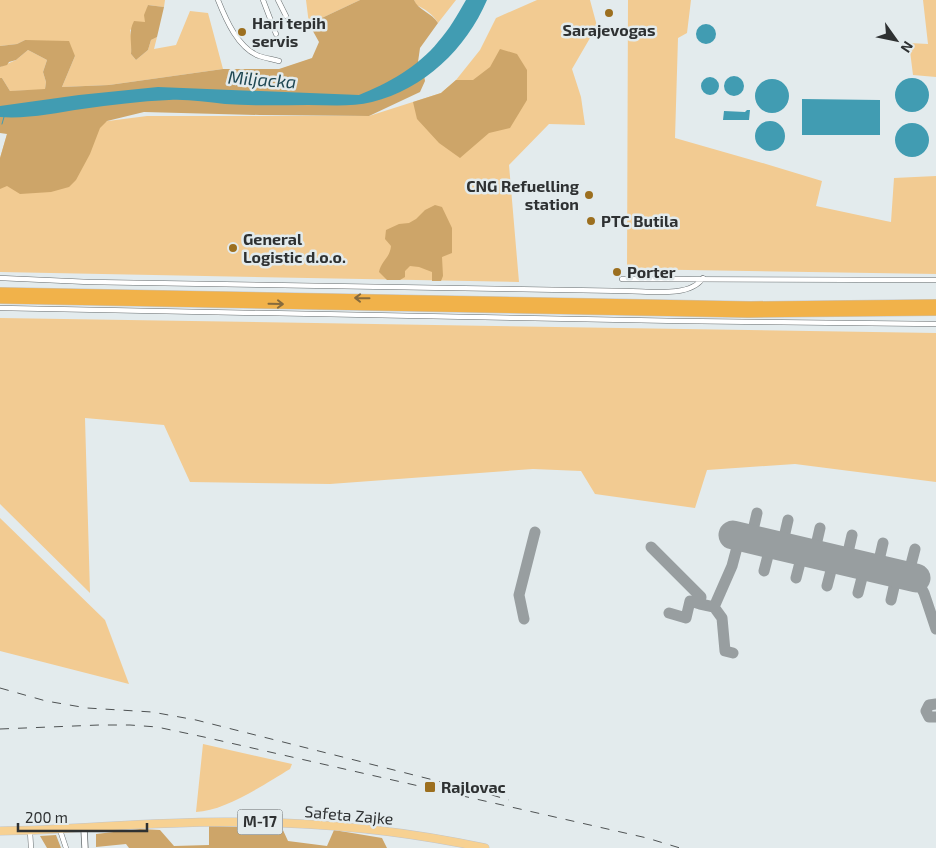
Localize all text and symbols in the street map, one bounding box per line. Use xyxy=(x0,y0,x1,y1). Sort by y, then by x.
marker: Sarajevogas xyxy=(603,7,615,19)
place label: Hari tepih servis xyxy=(252,13,326,50)
north arrow xyxy=(871,15,921,65)
place label: Sarajevogas xyxy=(563,20,655,39)
marker: Hari tepih servis xyxy=(236,26,248,38)
text: N xyxy=(897,38,917,56)
water label: Miljacka xyxy=(227,66,297,92)
place label: CNG Refuelling station xyxy=(466,176,580,213)
marker: CNG Refuelling station xyxy=(583,189,595,201)
place label: PTC Butila xyxy=(601,211,678,230)
marker: PTC Butila xyxy=(585,215,597,227)
place label: General Logistic d.o.o. xyxy=(243,229,346,266)
marker: General Logistic d.o.o. xyxy=(227,242,239,254)
place label: Porter xyxy=(627,262,676,281)
marker: Porter xyxy=(611,266,623,278)
one-way arrow xyxy=(355,293,371,303)
one-way arrow xyxy=(268,299,284,309)
place label: Rajlovac xyxy=(441,777,506,796)
marker: Rajlovac xyxy=(423,780,437,794)
scale bar xyxy=(18,800,146,832)
street label: Safeta Zajke xyxy=(304,801,394,829)
text: 200 m xyxy=(25,808,68,826)
road number: M-17 xyxy=(238,810,282,834)

